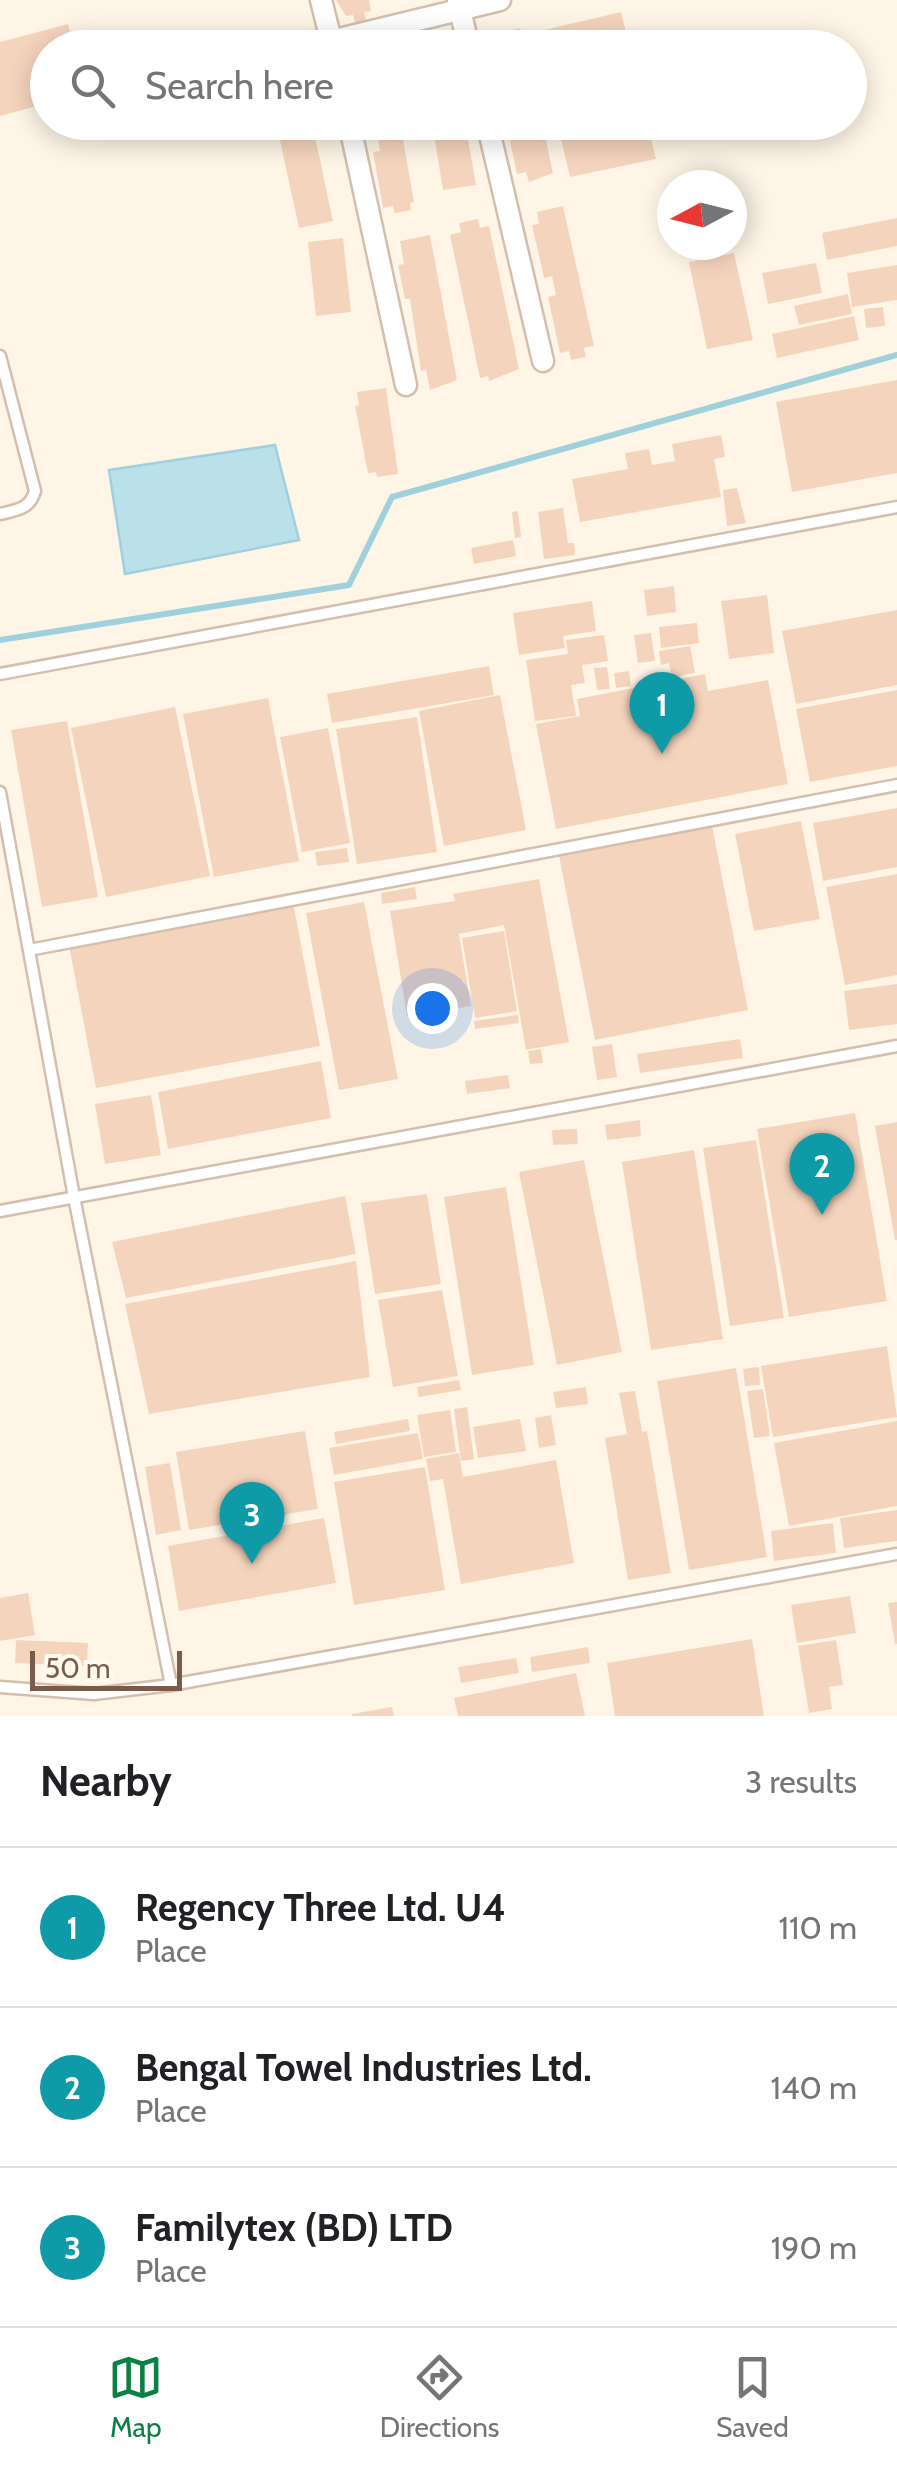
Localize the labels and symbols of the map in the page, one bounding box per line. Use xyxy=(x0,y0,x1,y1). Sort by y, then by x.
north arrow xyxy=(657,170,747,260)
pin: 1 xyxy=(630,672,694,754)
your location xyxy=(407,983,458,1034)
pin: 2 xyxy=(790,1132,854,1215)
pin: 3 xyxy=(220,1482,284,1564)
scale bar xyxy=(30,1646,182,1690)

